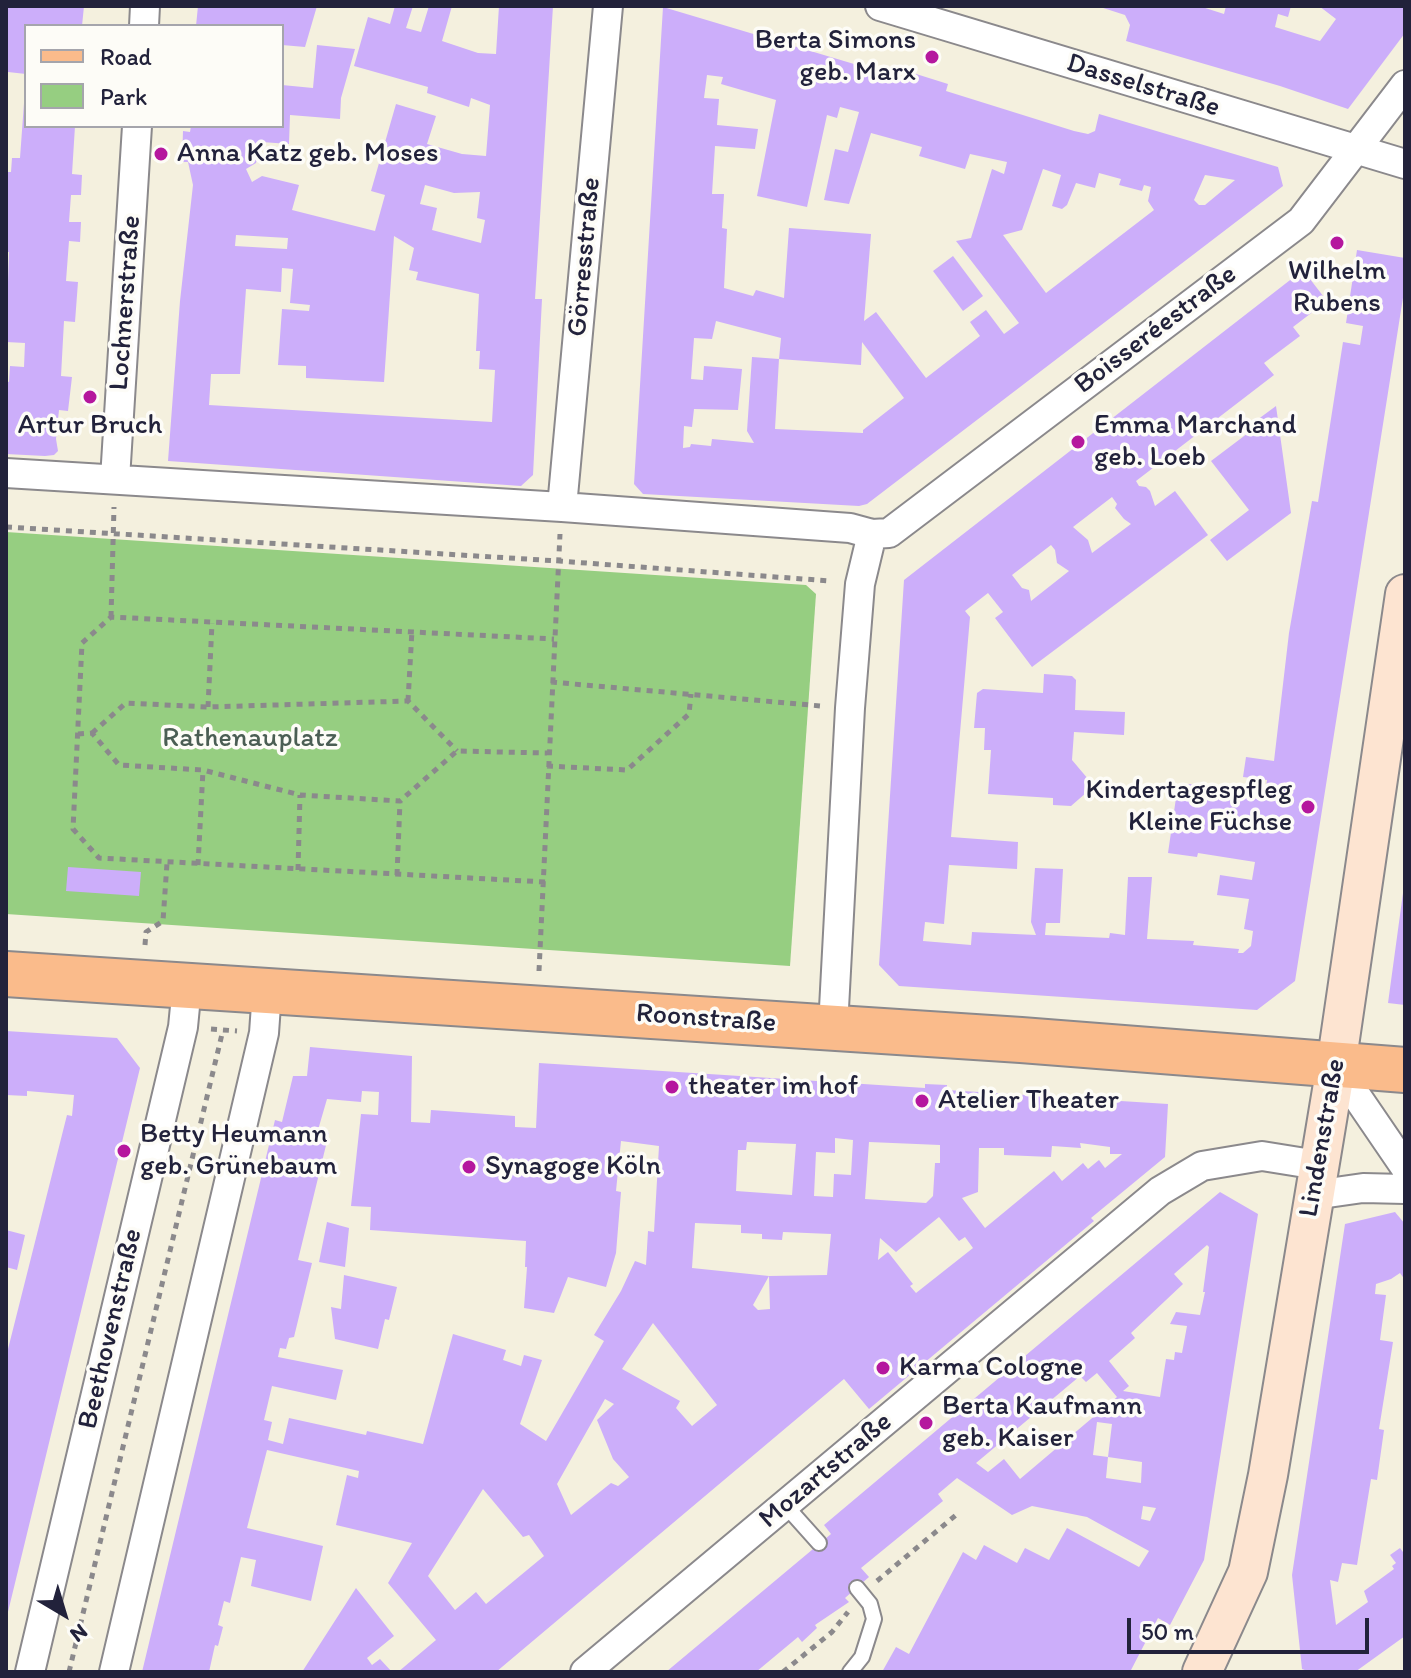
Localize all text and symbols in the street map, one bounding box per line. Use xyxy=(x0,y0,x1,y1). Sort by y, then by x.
legend xyxy=(24,24,284,128)
place label: Berta Simons geb. Marx xyxy=(755,24,916,90)
text: Road xyxy=(100,42,152,71)
street label: Dasselstraße xyxy=(1062,47,1224,125)
marker: Berta Simons geb. Marx xyxy=(923,48,941,66)
text: Park xyxy=(100,82,147,111)
place label: Anna Katz geb. Moses xyxy=(177,137,438,171)
marker: Anna Katz geb. Moses xyxy=(152,145,170,163)
street label: Görresstraße xyxy=(561,176,609,338)
street label: Lochnerstraße xyxy=(103,214,149,392)
marker: Wilhelm Rubens xyxy=(1328,234,1346,252)
place label: Wilhelm Rubens xyxy=(1288,255,1386,321)
street label: Boisseréestraße xyxy=(1068,258,1244,402)
marker: Artur Bruch xyxy=(81,388,99,406)
place label: Artur Bruch xyxy=(18,409,162,443)
place label: Emma Marchand geb. Loeb xyxy=(1094,409,1296,475)
marker: Emma Marchand geb. Loeb xyxy=(1069,433,1087,451)
park label: Rathenauplatz xyxy=(162,722,338,756)
place label: Kindertagespfleg Kleine Füchse xyxy=(1086,774,1292,840)
marker: Kindertagespfleg Kleine Füchse xyxy=(1299,798,1317,816)
street label: Roonstraße xyxy=(635,997,777,1041)
street label: Lindenstraße xyxy=(1293,1056,1353,1220)
place label: theater im hof xyxy=(688,1070,858,1104)
marker: theater im hof xyxy=(663,1078,681,1096)
place label: Atelier Theater xyxy=(938,1084,1119,1118)
marker: Atelier Theater xyxy=(913,1092,931,1110)
place label: Betty Heumann geb. Grünebaum xyxy=(140,1118,337,1184)
marker: Betty Heumann geb. Grünebaum xyxy=(115,1142,133,1160)
place label: Synagoge Köln xyxy=(485,1150,661,1184)
marker: Synagoge Köln xyxy=(460,1158,478,1176)
street label: Beethovenstraße xyxy=(72,1226,150,1432)
place label: Karma Cologne xyxy=(899,1351,1083,1385)
marker: Karma Cologne xyxy=(874,1359,892,1377)
place label: Berta Kaufmann geb. Kaiser xyxy=(942,1390,1142,1456)
street label: Mozartstraße xyxy=(753,1406,899,1536)
marker: Berta Kaufmann geb. Kaiser xyxy=(917,1414,935,1432)
north arrow xyxy=(24,1574,104,1654)
scale bar xyxy=(1131,1602,1373,1652)
text: 50 m xyxy=(1141,1617,1194,1646)
text: N xyxy=(65,1618,93,1649)

